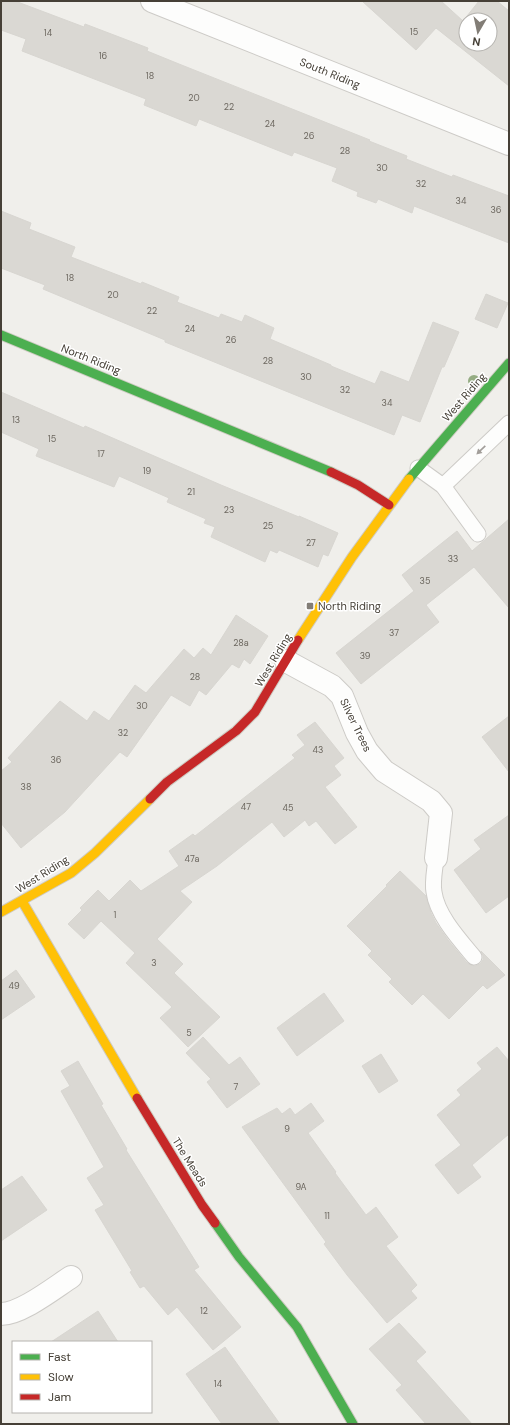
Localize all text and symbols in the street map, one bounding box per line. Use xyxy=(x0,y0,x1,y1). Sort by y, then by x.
north arrow xyxy=(458,12,498,52)
house number: 15 xyxy=(410,26,418,38)
house number: 14 xyxy=(44,27,53,39)
text: N xyxy=(471,34,481,49)
house number: 16 xyxy=(99,50,108,62)
street label: South Riding xyxy=(298,55,362,91)
house number: 18 xyxy=(146,70,154,82)
house number: 20 xyxy=(188,92,200,104)
house number: 22 xyxy=(224,101,234,113)
house number: 24 xyxy=(265,118,276,130)
house number: 26 xyxy=(304,130,315,142)
house number: 28 xyxy=(340,145,350,157)
house number: 30 xyxy=(376,162,388,174)
house number: 32 xyxy=(416,178,426,190)
house number: 34 xyxy=(456,195,467,207)
house number: 36 xyxy=(491,204,502,216)
house number: 18 xyxy=(66,272,74,284)
house number: 20 xyxy=(107,289,119,301)
house number: 22 xyxy=(147,305,157,317)
house number: 24 xyxy=(185,323,196,335)
house number: 26 xyxy=(226,334,237,346)
street label: North Riding xyxy=(59,341,123,377)
house number: 28 xyxy=(263,355,273,367)
street label: West Riding xyxy=(439,370,489,424)
house number: 30 xyxy=(300,371,312,383)
house number: 32 xyxy=(340,384,350,396)
house number: 34 xyxy=(382,397,393,409)
house number: 13 xyxy=(12,414,20,426)
house number: 15 xyxy=(48,433,56,445)
one-way arrow xyxy=(476,445,486,455)
house number: 17 xyxy=(97,448,105,460)
house number: 19 xyxy=(143,465,152,477)
house number: 21 xyxy=(187,486,195,498)
house number: 23 xyxy=(224,504,234,516)
house number: 25 xyxy=(263,520,273,532)
house number: 27 xyxy=(306,537,316,549)
house number: 33 xyxy=(448,553,458,565)
house number: 35 xyxy=(420,575,430,587)
place label: North Riding xyxy=(318,599,381,613)
marker: North Riding xyxy=(305,601,315,611)
house number: 37 xyxy=(389,627,399,639)
street label: West Riding xyxy=(252,631,294,689)
house number: 28a xyxy=(233,637,249,649)
house number: 39 xyxy=(360,650,371,662)
house number: 28 xyxy=(190,671,200,683)
street label: Silver Trees xyxy=(337,696,375,754)
house number: 30 xyxy=(136,700,148,712)
house number: 32 xyxy=(118,727,128,739)
house number: 43 xyxy=(313,744,323,756)
house number: 36 xyxy=(51,754,62,766)
house number: 38 xyxy=(21,781,31,793)
house number: 47 xyxy=(241,801,251,813)
house number: 45 xyxy=(283,802,293,814)
street label: West Riding xyxy=(13,852,71,896)
house number: 47a xyxy=(185,853,200,865)
house number: 1 xyxy=(114,909,117,921)
house number: 3 xyxy=(151,957,157,969)
house number: 49 xyxy=(8,980,20,992)
house number: 5 xyxy=(186,1027,192,1039)
house number: 7 xyxy=(234,1081,239,1093)
house number: 9 xyxy=(284,1123,290,1135)
street label: The Meads xyxy=(169,1135,211,1189)
house number: 9A xyxy=(295,1181,307,1193)
house number: 11 xyxy=(324,1210,330,1222)
house number: 12 xyxy=(200,1305,208,1317)
legend xyxy=(12,1341,152,1413)
text: Fast xyxy=(48,1349,71,1365)
text: Slow xyxy=(48,1369,74,1385)
house number: 14 xyxy=(214,1378,223,1390)
text: Jam xyxy=(48,1389,71,1405)

